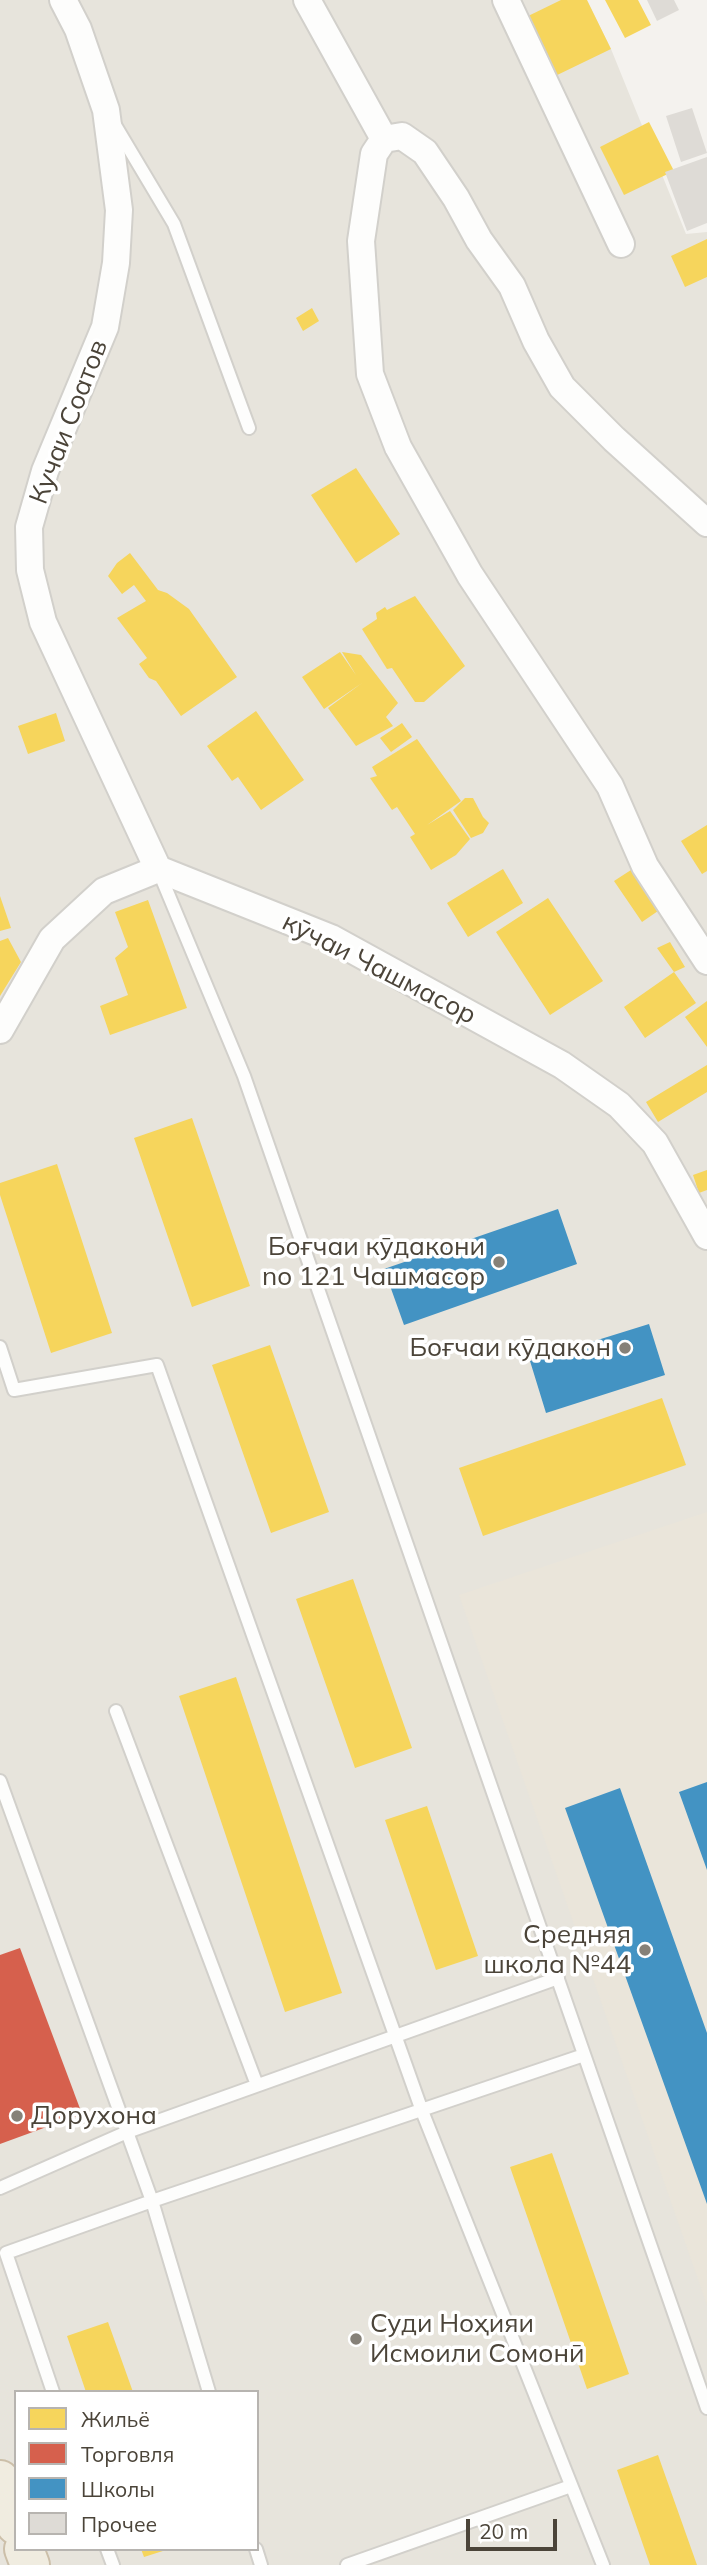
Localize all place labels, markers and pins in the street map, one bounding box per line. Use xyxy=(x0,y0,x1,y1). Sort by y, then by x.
place label: Боғчаи кӯдакони no 121 Чашмасор xyxy=(262,1231,485,1292)
marker: Боғчаи кӯдакони no 121 Чашмасор xyxy=(491,1254,507,1270)
place label: Боғчаи кӯдакон xyxy=(409,1332,611,1364)
marker: Боғчаи кӯдакон xyxy=(617,1340,633,1356)
place label: Средняя школа №44 xyxy=(484,1919,631,1980)
marker: Средняя школа №44 xyxy=(637,1942,653,1958)
place label: Дорухона xyxy=(31,2100,157,2132)
marker: Дорухона xyxy=(9,2108,25,2124)
place label: Суди Ноҳияи Исмоили Сомонӣ xyxy=(370,2308,584,2370)
marker: Суди Ноҳияи Исмоили Сомонӣ xyxy=(348,2331,364,2347)

